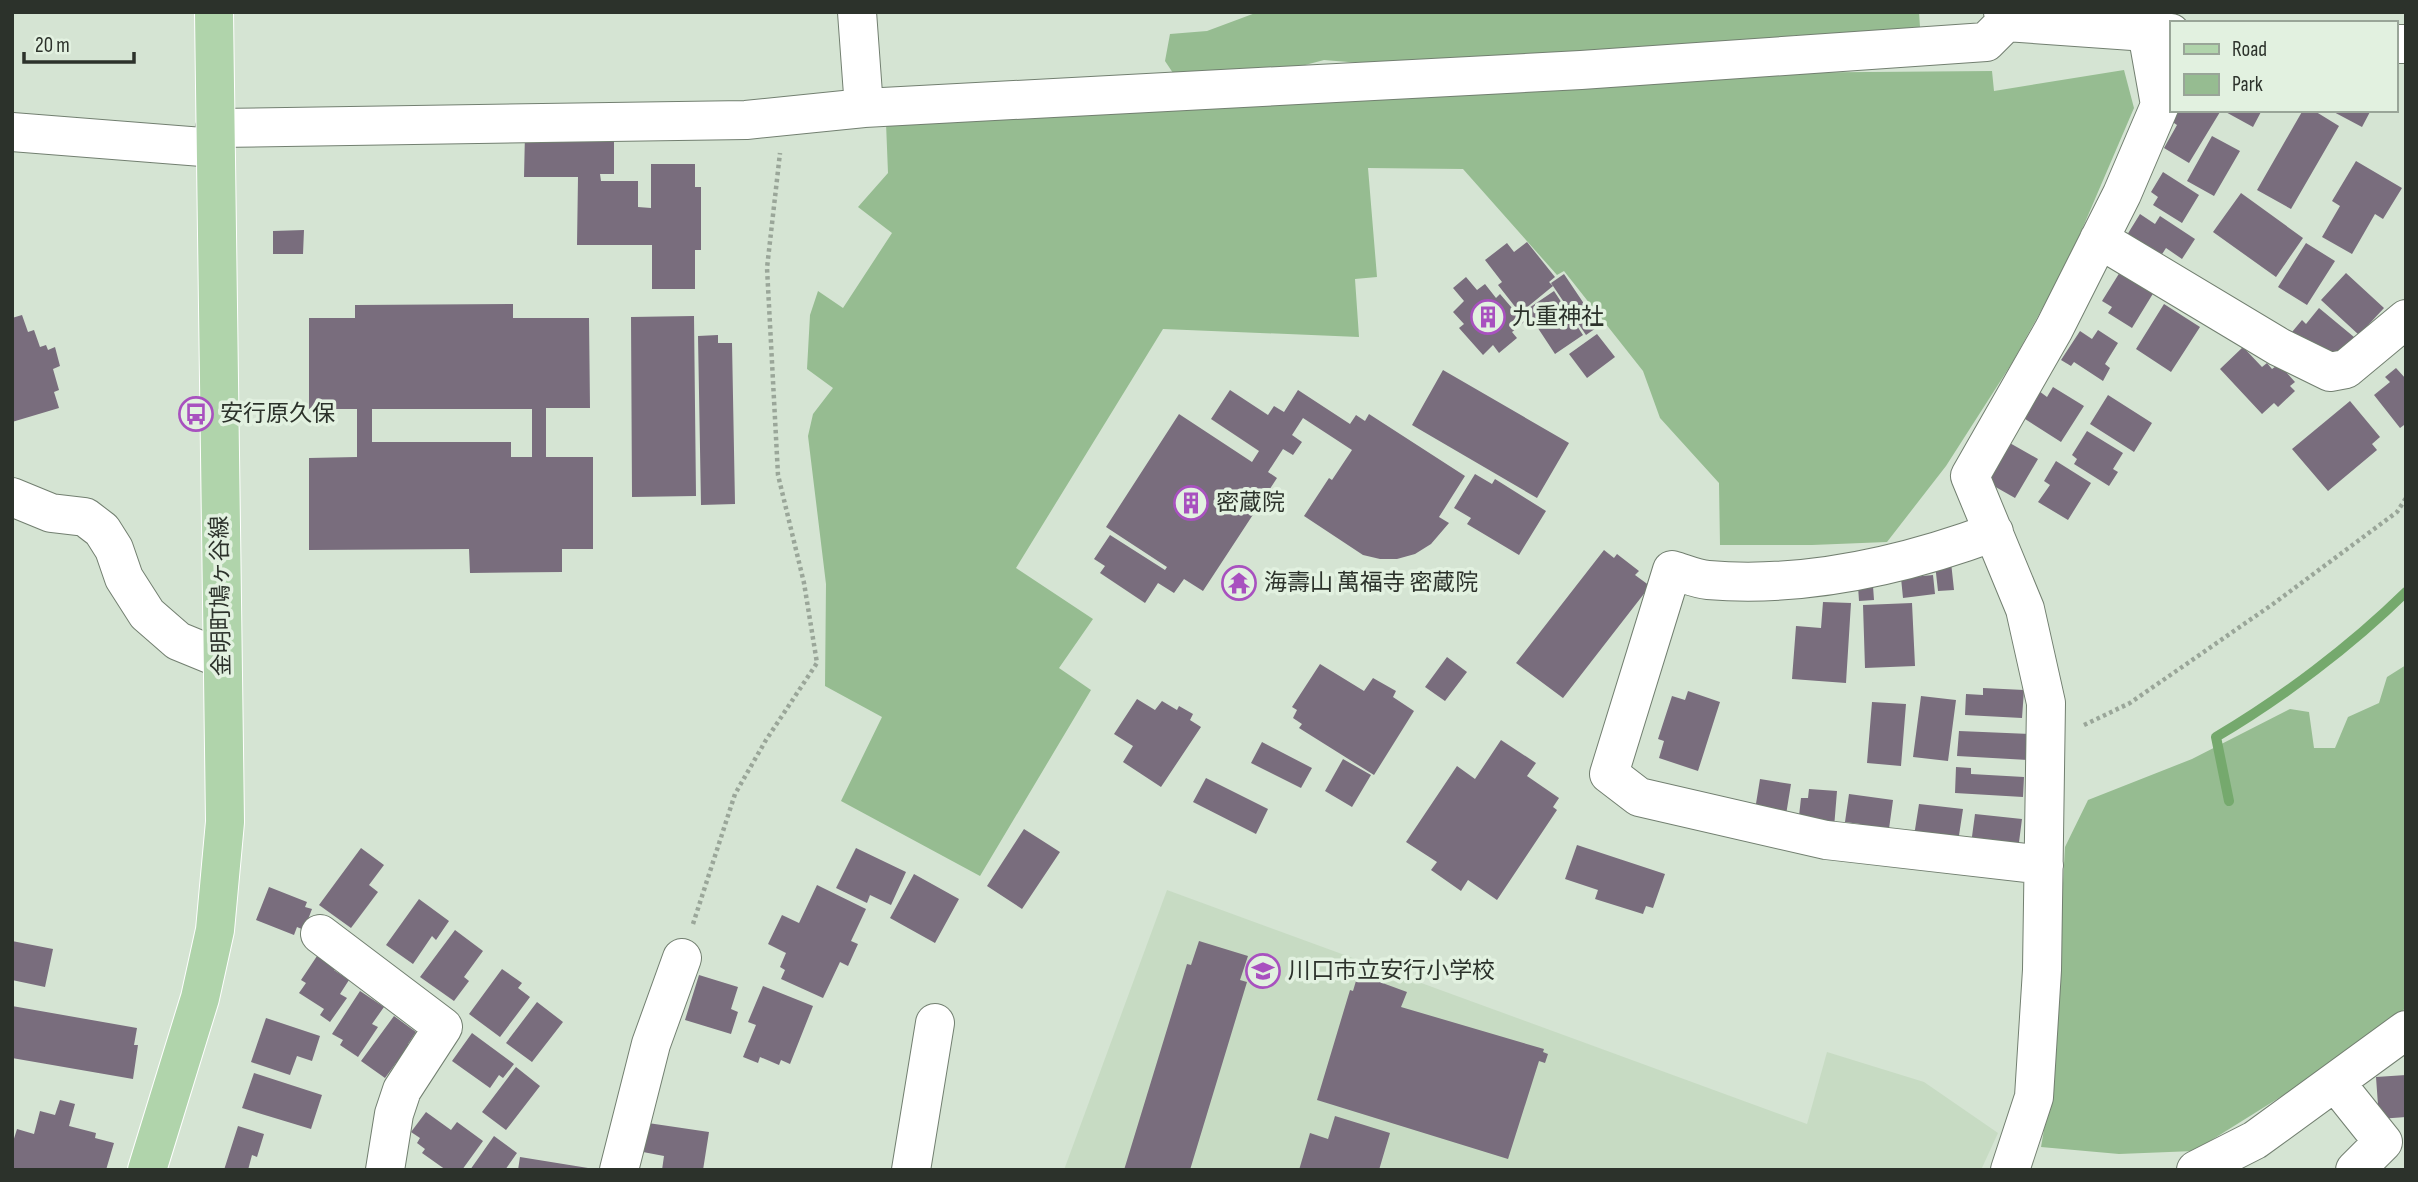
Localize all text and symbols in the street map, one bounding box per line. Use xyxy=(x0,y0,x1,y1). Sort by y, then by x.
scale bar xyxy=(24,21,135,65)
legend xyxy=(2170,21,2397,112)
text: 20 m xyxy=(35,33,70,58)
text: Road xyxy=(2232,37,2267,62)
text: Park xyxy=(2232,72,2263,97)
building icon: 九重神社 xyxy=(1469,298,1507,336)
place label: 九重神社 xyxy=(1512,303,1604,331)
bus stop icon: 安行原久保 xyxy=(177,395,215,433)
place label: 安行原久保 xyxy=(220,400,335,428)
building icon: 密蔵院 xyxy=(1172,484,1210,522)
place label: 密蔵院 xyxy=(1216,489,1285,517)
street label: 金明町鳩ヶ谷線 xyxy=(206,515,236,677)
temple icon: 海壽山 萬福寺 密蔵院 xyxy=(1220,564,1258,602)
place label: 海壽山 萬福寺 密蔵院 xyxy=(1264,569,1478,597)
school or university icon: 川口市立安行小学校 xyxy=(1244,952,1282,990)
place label: 川口市立安行小学校 xyxy=(1288,957,1495,985)

